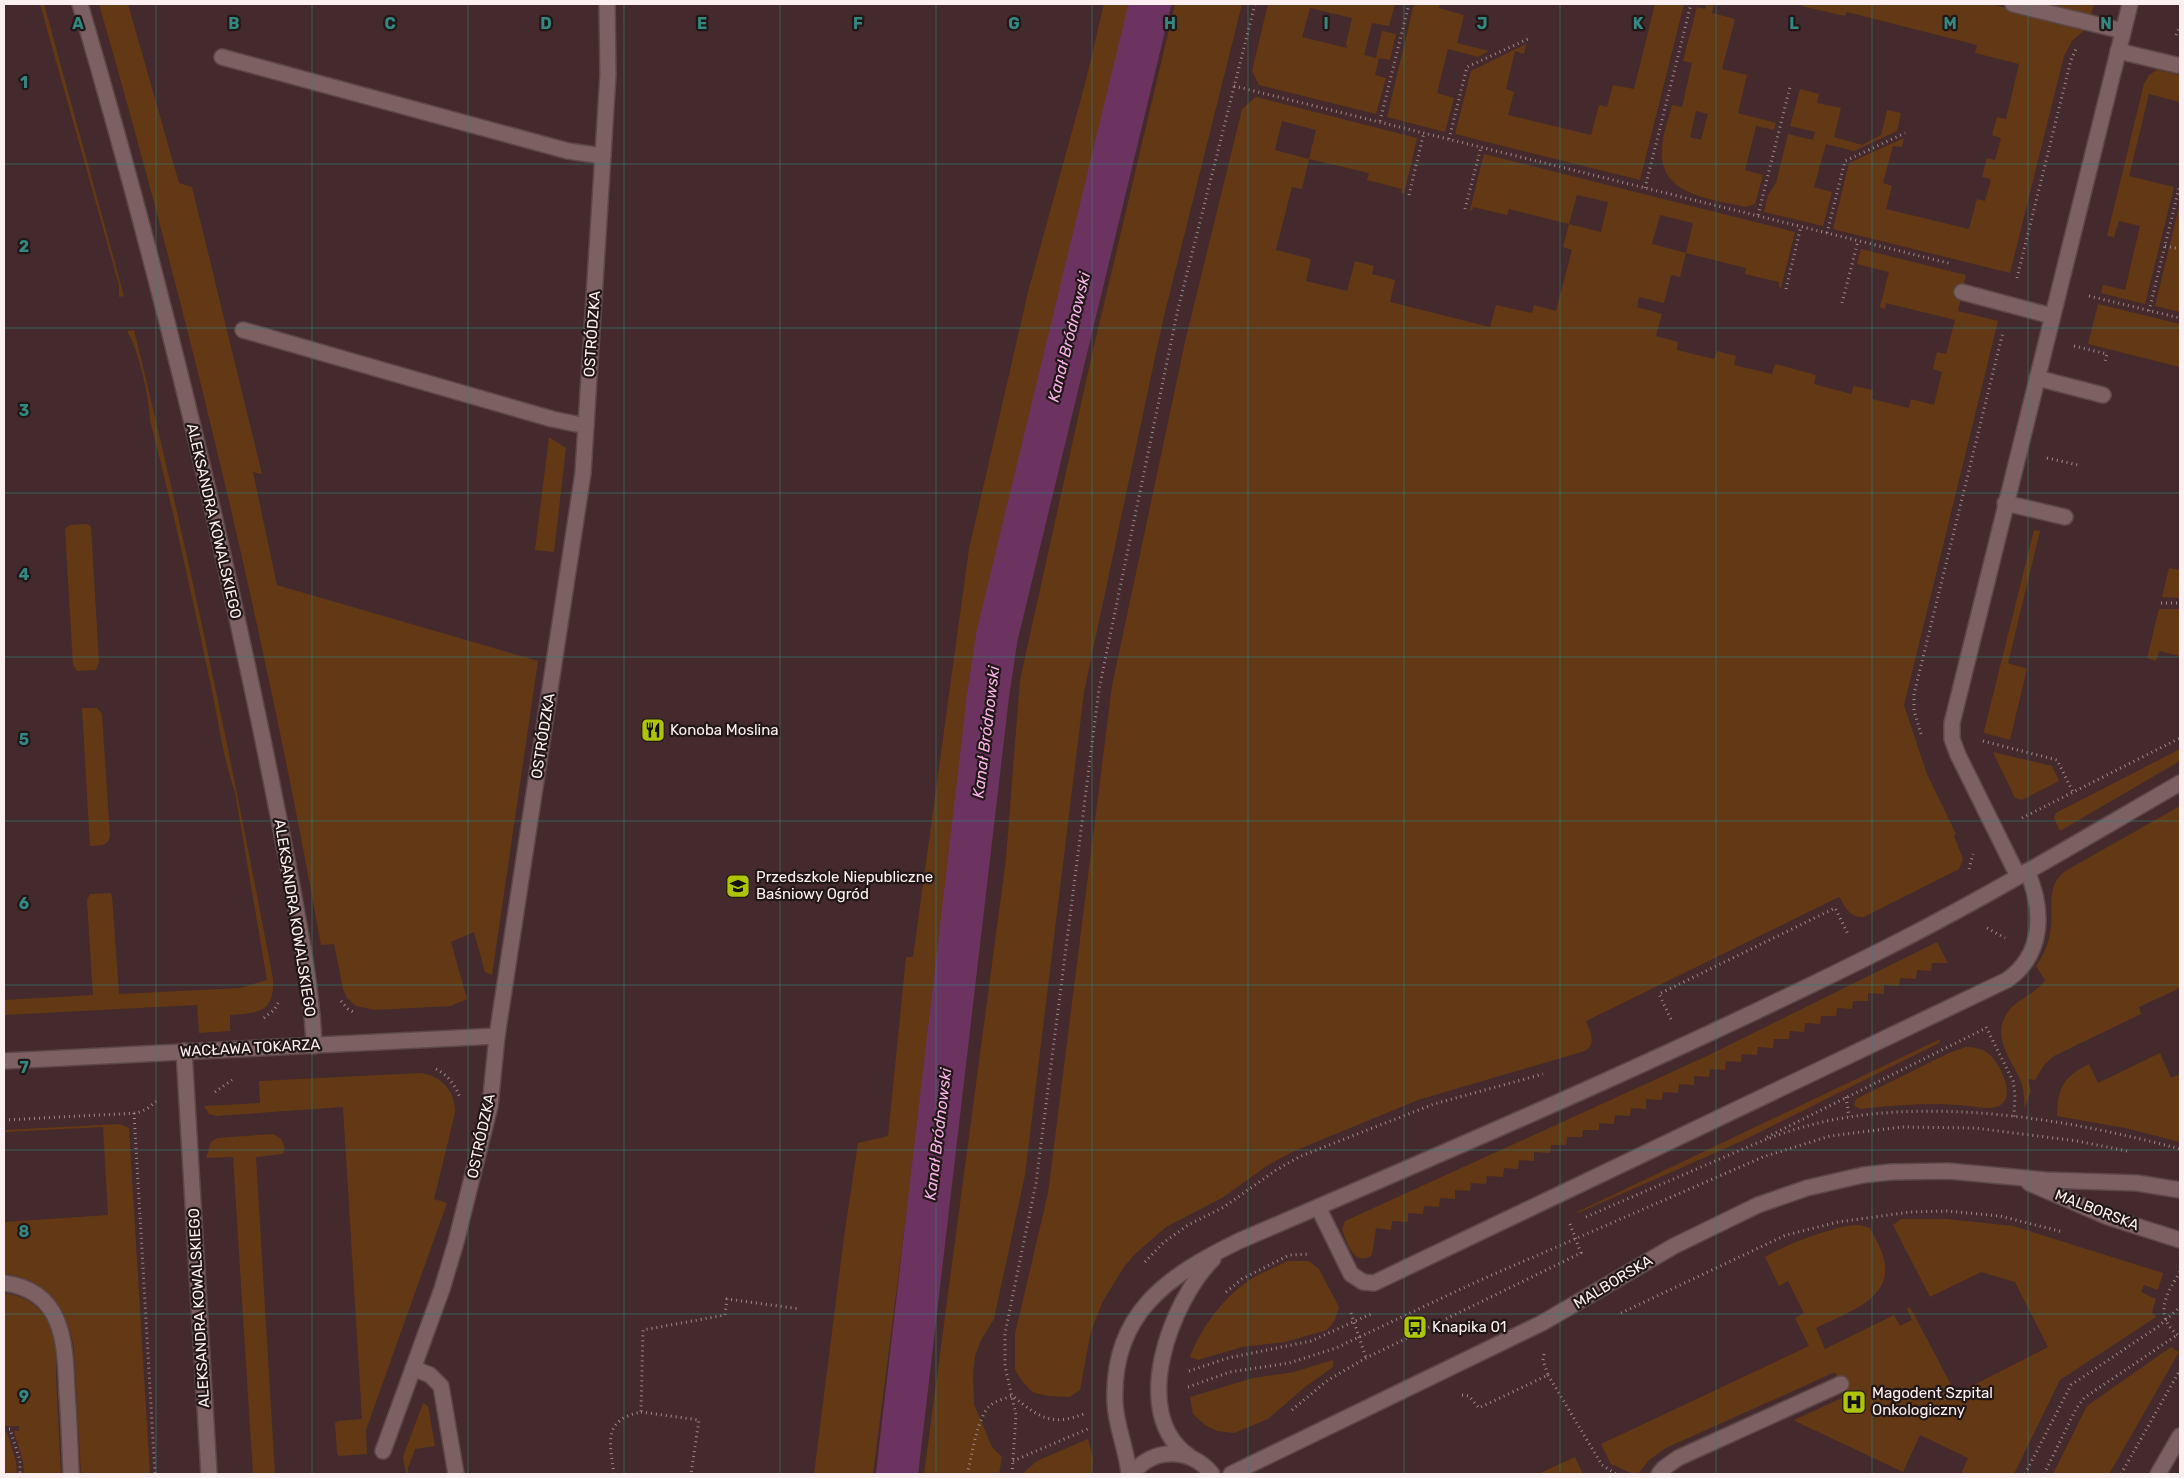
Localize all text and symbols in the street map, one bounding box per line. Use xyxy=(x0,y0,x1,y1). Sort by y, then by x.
text: A xyxy=(72,14,84,33)
text: B xyxy=(228,14,240,33)
text: C xyxy=(384,14,396,33)
text: D xyxy=(540,14,552,33)
text: E xyxy=(697,14,707,33)
text: F xyxy=(853,14,863,33)
text: G xyxy=(1008,14,1020,33)
text: H xyxy=(1164,14,1176,33)
text: I xyxy=(1323,14,1329,33)
text: J xyxy=(1477,14,1487,33)
text: K xyxy=(1633,14,1644,33)
text: L xyxy=(1789,14,1799,33)
text: M xyxy=(1943,14,1957,33)
text: N xyxy=(2100,14,2112,33)
text: 1 xyxy=(20,73,28,92)
text: 2 xyxy=(19,237,29,256)
water label: Kanał Bródnowski xyxy=(1044,269,1095,404)
street label: OSTRÓDZKA xyxy=(580,290,604,378)
text: 3 xyxy=(19,401,29,420)
street label: ALEKSANDRA KOWALSKIEGO xyxy=(183,422,245,620)
text: 4 xyxy=(19,565,30,584)
water label: Kanał Bródnowski xyxy=(968,664,1004,799)
street label: OSTRÓDZKA xyxy=(527,692,559,780)
restaurant icon: Konoba Moslina xyxy=(640,717,666,743)
place label: Konoba Moslina xyxy=(670,721,779,739)
text: 5 xyxy=(19,730,29,749)
street label: ALEKSANDRA KOWALSKIEGO xyxy=(270,818,320,1018)
place label: Przedszkole Niepubliczne Baśniowy Ogród xyxy=(756,868,933,903)
school or university icon: Przedszkole Niepubliczne Baśniowy Ogród xyxy=(725,873,751,899)
text: 6 xyxy=(19,894,29,913)
street label: WACŁAWA TOKARZA xyxy=(179,1035,321,1061)
text: 7 xyxy=(19,1058,29,1077)
water label: Kanał Bródnowski xyxy=(920,1066,956,1201)
street label: OSTRÓDZKA xyxy=(463,1092,499,1180)
street label: MALBORSKA xyxy=(2052,1186,2142,1234)
street label: ALEKSANDRA KOWALSKIEGO xyxy=(185,1208,213,1408)
text: 8 xyxy=(19,1222,30,1241)
street label: MALBORSKA xyxy=(1570,1251,1656,1313)
bus stop icon: Knapika 01 xyxy=(1402,1314,1428,1340)
place label: Knapika 01 xyxy=(1432,1318,1506,1336)
place label: Magodent Szpital Onkologiczny xyxy=(1872,1384,1993,1419)
text: 9 xyxy=(19,1387,29,1406)
hospital icon: Magodent Szpital Onkologiczny xyxy=(1841,1389,1867,1415)

